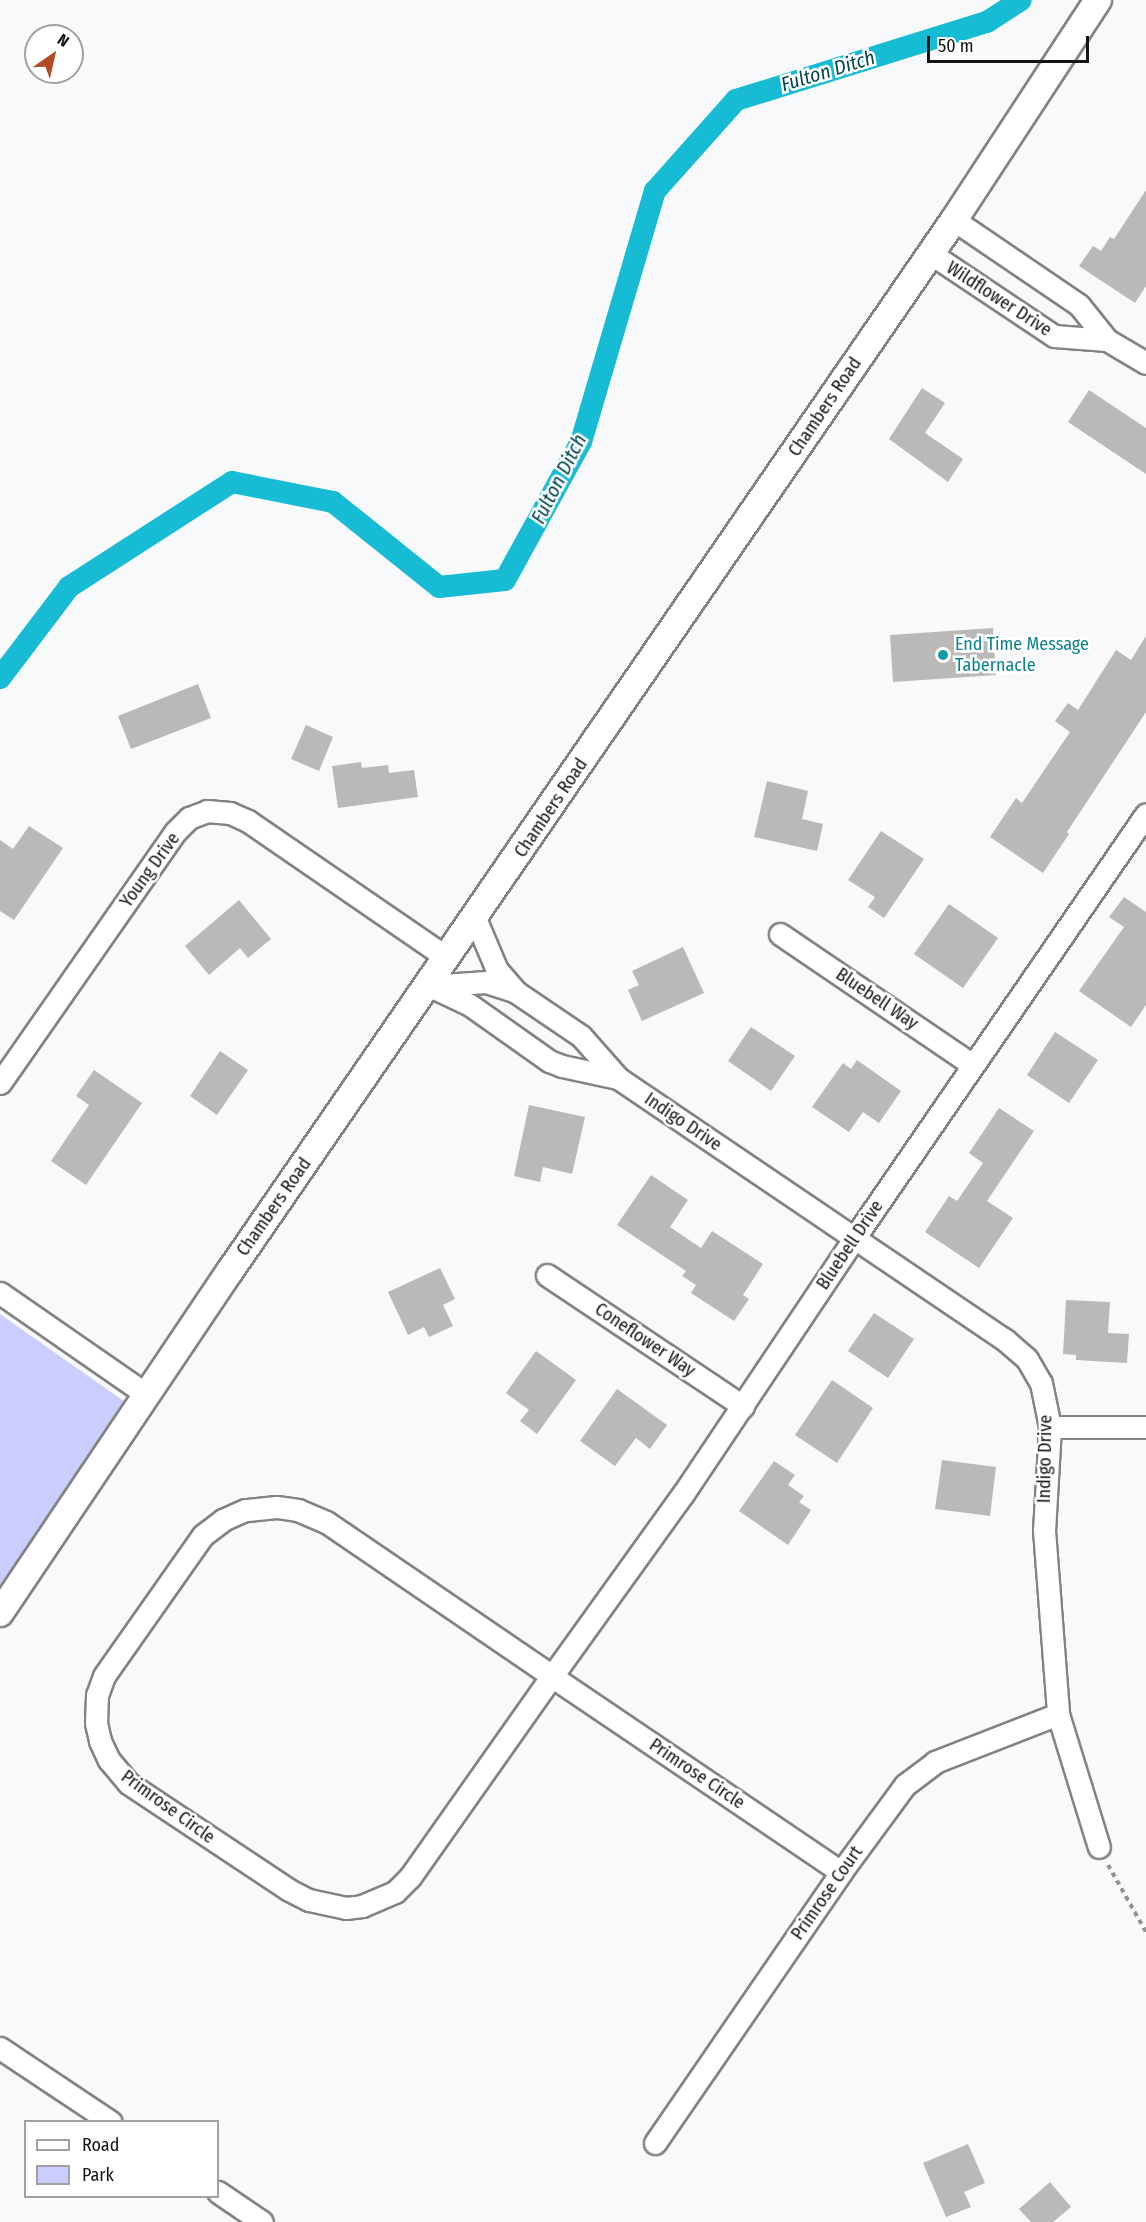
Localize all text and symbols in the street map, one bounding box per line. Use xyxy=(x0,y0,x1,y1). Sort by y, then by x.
north arrow xyxy=(24,24,84,84)
scale bar xyxy=(930,24,1092,62)
text: N xyxy=(54,30,73,51)
text: 50 m xyxy=(938,35,974,57)
water label: Fulton Ditch xyxy=(778,45,878,97)
street label: Wildflower Drive xyxy=(942,257,1056,341)
street label: Chambers Road xyxy=(784,353,866,461)
water label: Fulton Ditch xyxy=(526,430,592,528)
place label: End Time Message Tabernacle xyxy=(955,634,1089,676)
marker: End Time Message Tabernacle xyxy=(936,648,950,662)
street label: Chambers Road xyxy=(510,754,592,862)
street label: Young Drive xyxy=(116,828,184,912)
street label: Bluebell Way xyxy=(832,964,922,1034)
street label: Indigo Drive xyxy=(640,1088,726,1156)
street label: Chambers Road xyxy=(232,1154,316,1260)
street label: Bluebell Drive xyxy=(812,1196,888,1294)
street label: Coneflower Way xyxy=(591,1298,699,1382)
street label: Indigo Drive xyxy=(1033,1415,1057,1503)
street label: Primrose Circle xyxy=(645,1734,749,1814)
street label: Primrose Circle xyxy=(117,1766,219,1848)
street label: Primrose Court xyxy=(787,1842,867,1944)
legend xyxy=(24,2120,219,2198)
text: Road xyxy=(82,2134,119,2156)
text: Park xyxy=(82,2164,114,2186)

